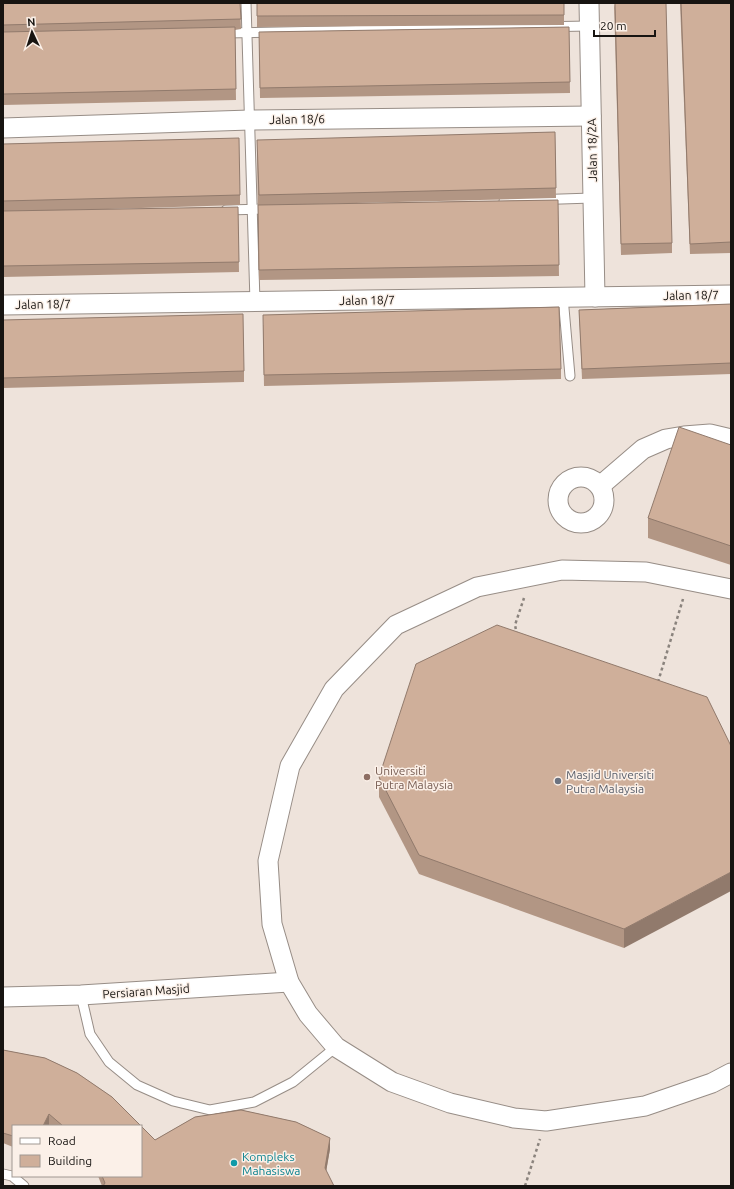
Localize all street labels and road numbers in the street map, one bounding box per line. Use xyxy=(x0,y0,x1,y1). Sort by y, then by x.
street label: Jalan 18/6 xyxy=(269,112,325,126)
street label: Jalan 18/2A xyxy=(585,118,599,182)
street label: Jalan 18/7 xyxy=(663,288,719,302)
street label: Jalan 18/7 xyxy=(339,293,395,307)
street label: Jalan 18/7 xyxy=(15,297,71,311)
street label: Persiaran Masjid xyxy=(102,981,190,1001)

